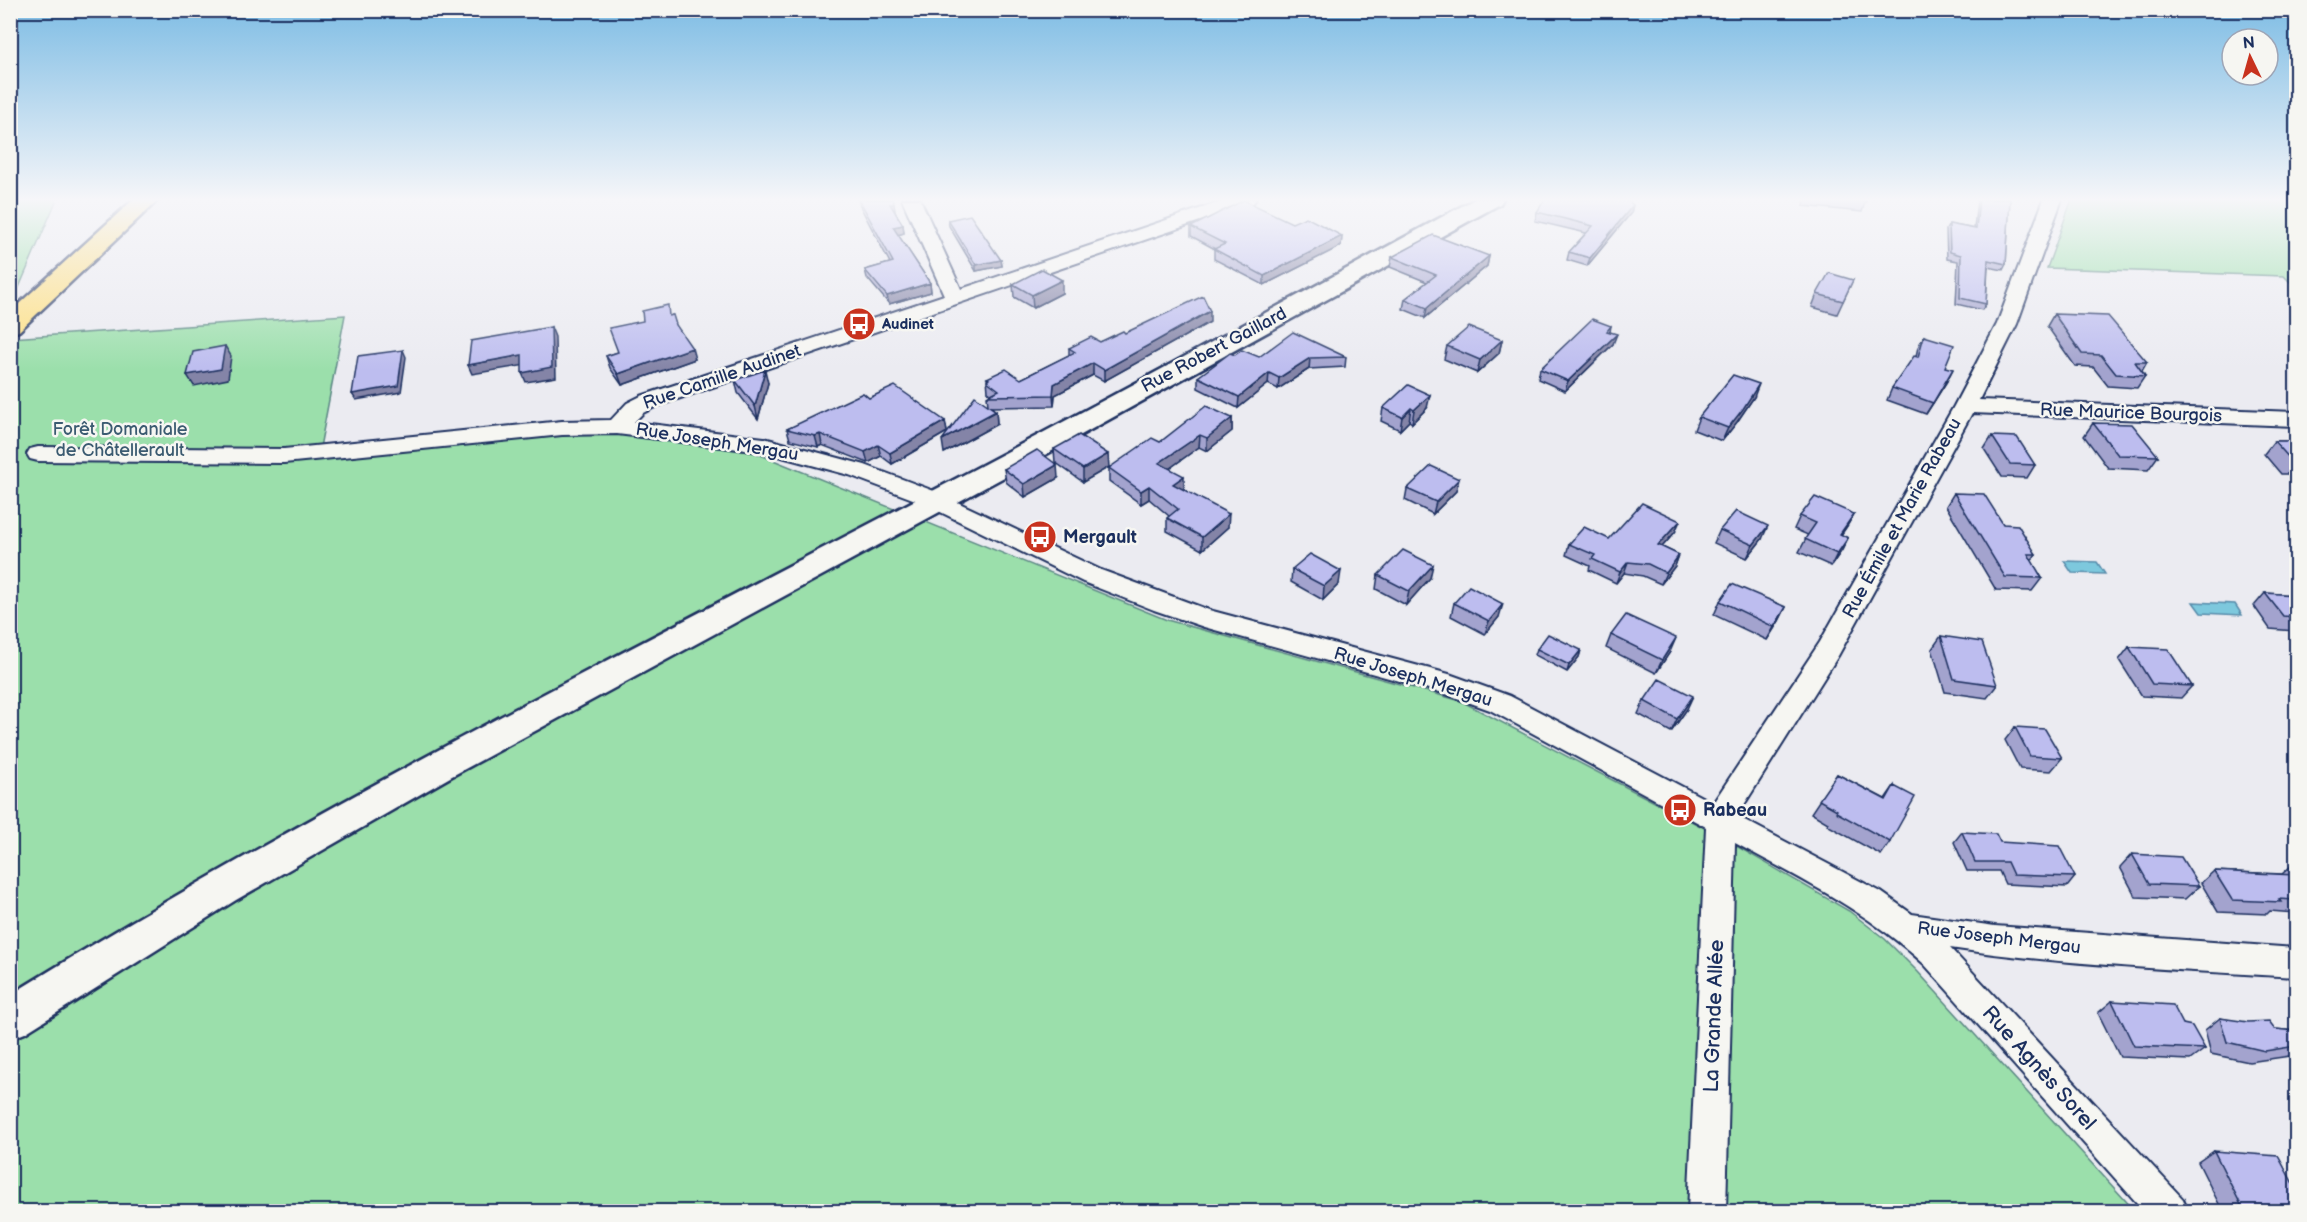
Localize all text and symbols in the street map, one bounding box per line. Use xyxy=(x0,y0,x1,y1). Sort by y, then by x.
north arrow xyxy=(2220,27,2280,87)
text: N xyxy=(2242,34,2256,54)
street label: Rue Robert Gaillard xyxy=(1138,303,1290,397)
bus stop icon: Audinet xyxy=(841,306,877,342)
place label: Audinet xyxy=(881,315,934,334)
street label: Rue Camille Audinet xyxy=(640,340,804,414)
street label: Rue Maurice Bourgois xyxy=(2040,399,2223,427)
street label: Rue Émile et Marie Rabeau xyxy=(1836,413,1966,622)
park label: Forêt Domaniale de Châtellerault xyxy=(52,419,188,461)
street label: Rue Joseph Mergau xyxy=(634,419,800,465)
bus stop icon: Mergault xyxy=(1022,519,1058,555)
place label: Mergault xyxy=(1063,527,1137,548)
street label: Rue Joseph Mergau xyxy=(1331,643,1495,711)
bus stop icon: Rabeau xyxy=(1662,792,1698,828)
place label: Rabeau xyxy=(1703,800,1767,821)
street label: Rue Joseph Mergau xyxy=(1916,918,2082,958)
street label: La Grande Allée xyxy=(1699,939,1729,1093)
street label: Rue Agnès Sorel xyxy=(1977,1001,2101,1135)

